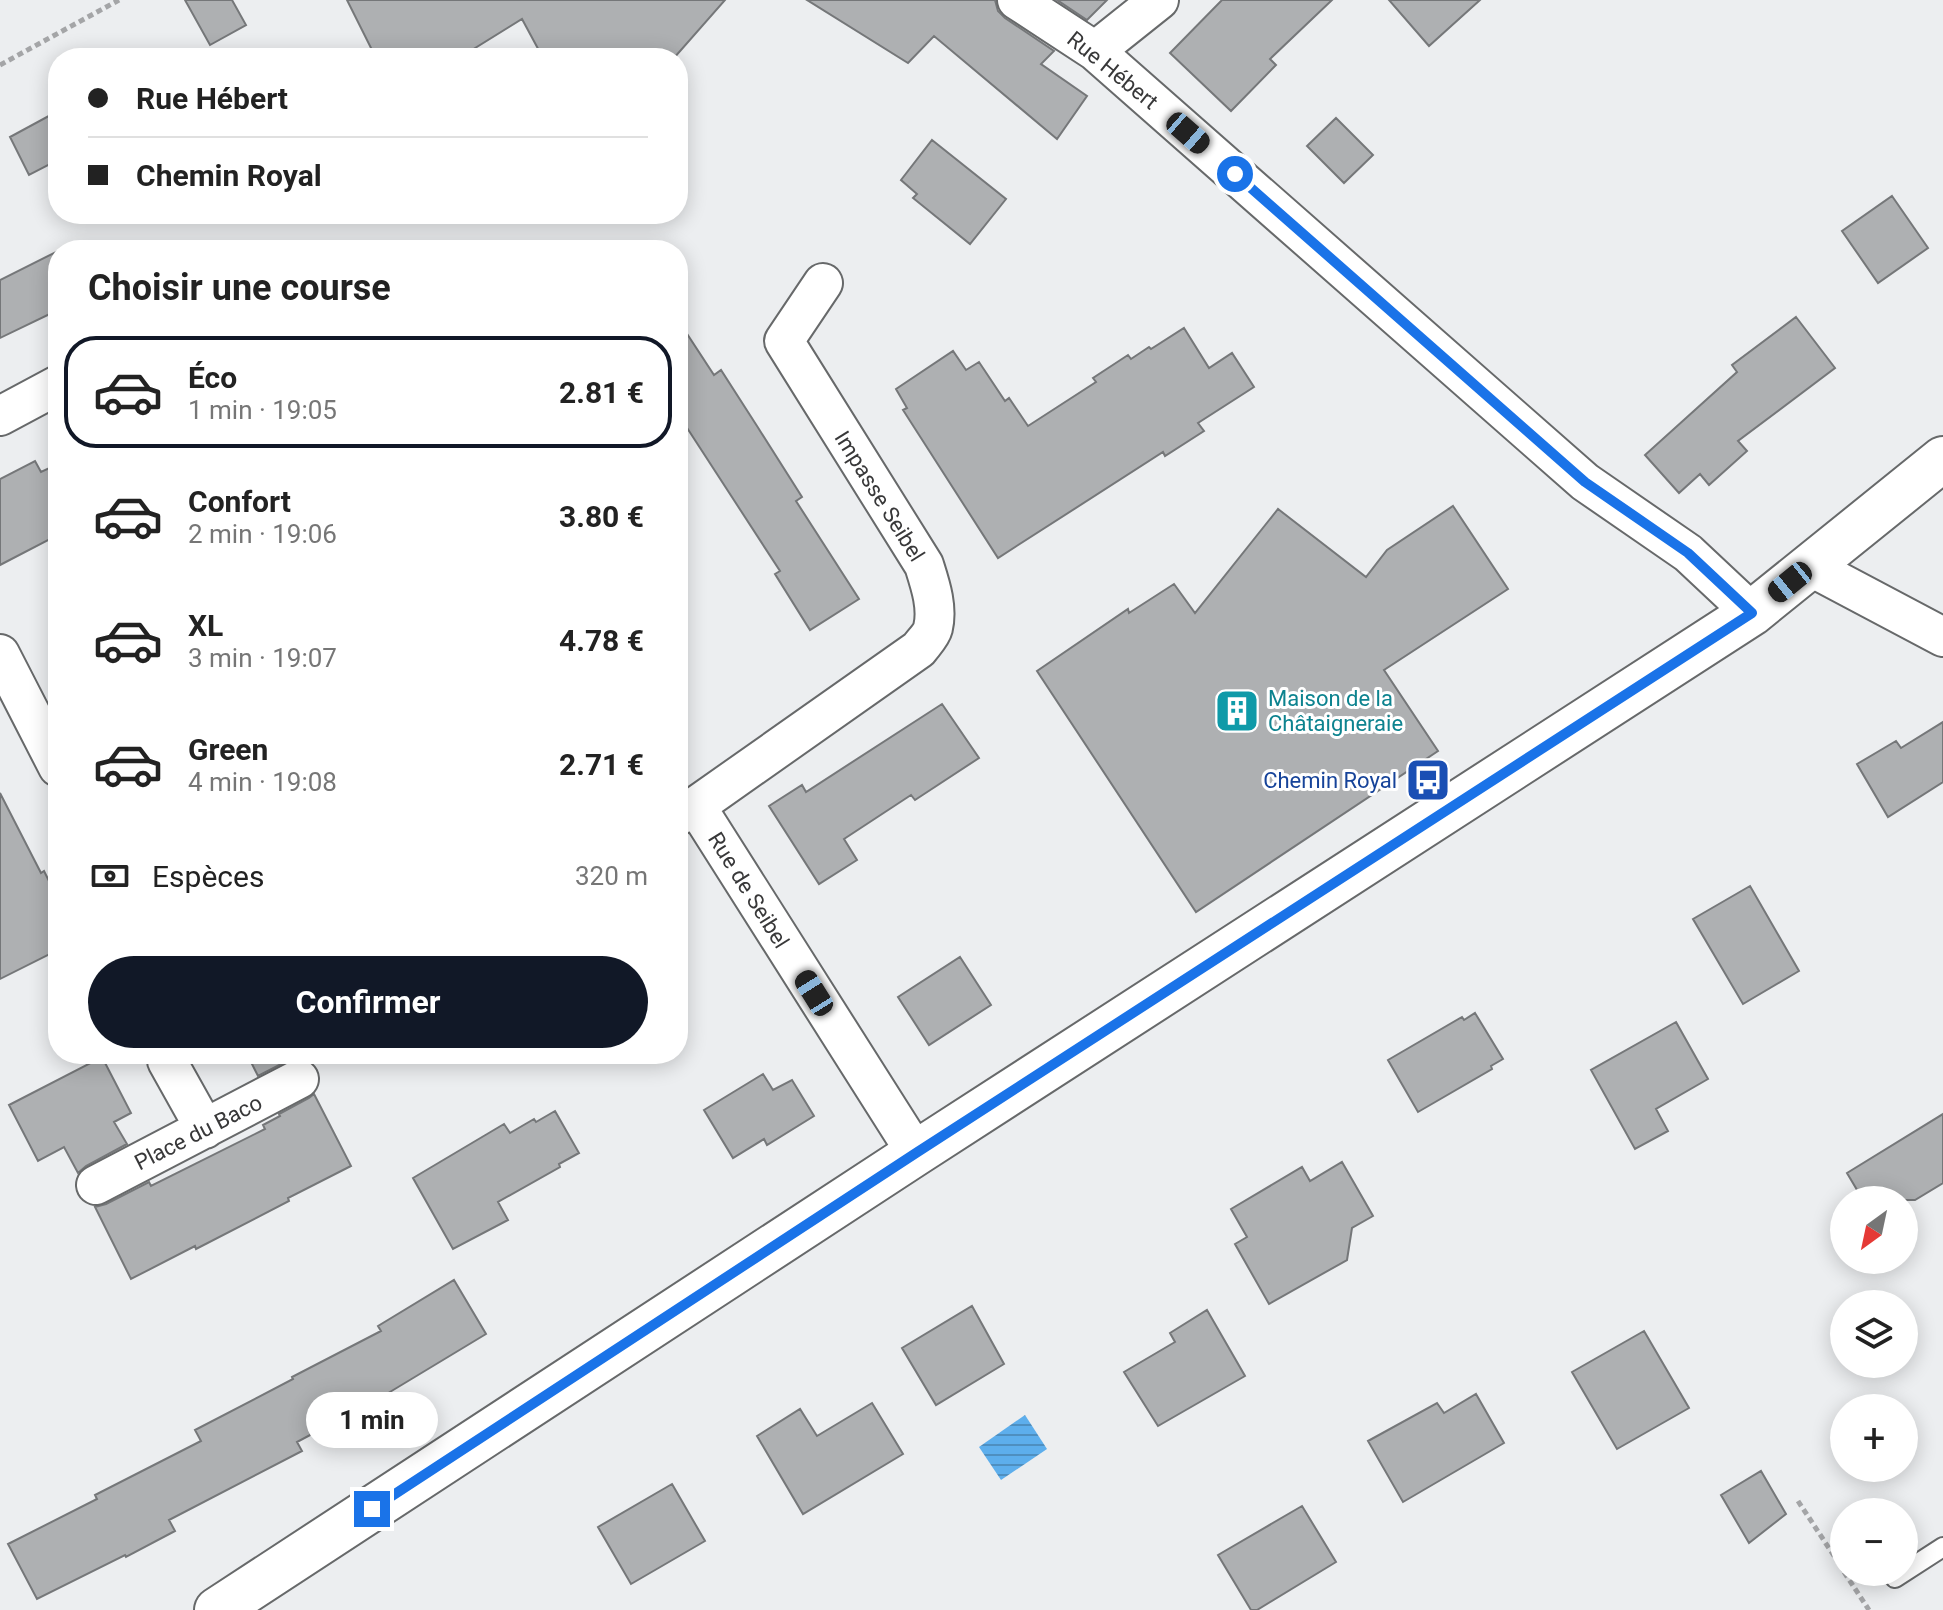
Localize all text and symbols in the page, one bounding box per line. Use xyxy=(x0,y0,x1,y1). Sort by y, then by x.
street label: Rue Hébert xyxy=(1062,26,1163,115)
text: Rue Hébert xyxy=(136,81,288,116)
car xyxy=(1162,108,1214,158)
route start xyxy=(1217,156,1253,192)
text: Chemin Royal xyxy=(136,158,322,193)
text: Choisir une course xyxy=(88,267,391,309)
icon: car xyxy=(92,356,164,428)
text: Éco xyxy=(188,360,237,395)
text: 2.81 € xyxy=(559,375,644,410)
text: 1 min · 19:05 xyxy=(188,395,337,425)
street label: Impasse Seibel xyxy=(830,427,930,566)
icon: car xyxy=(92,480,164,552)
text: Confort xyxy=(188,484,291,519)
text: 3.80 € xyxy=(559,499,644,534)
text: 2 min · 19:06 xyxy=(188,519,337,549)
car xyxy=(1764,558,1816,606)
icon: car xyxy=(92,604,164,676)
text: XL xyxy=(188,608,223,643)
text: 4.78 € xyxy=(559,623,644,658)
text: 3 min · 19:07 xyxy=(188,643,337,673)
place label: Maison de la Châtaigneraie xyxy=(1268,686,1403,736)
building icon: Maison de la Châtaigneraie xyxy=(1213,687,1261,735)
icon: car xyxy=(92,728,164,800)
text: Green xyxy=(188,732,268,767)
text: 2.71 € xyxy=(559,747,644,782)
bus stop icon: Chemin Royal xyxy=(1404,756,1452,804)
text: 4 min · 19:08 xyxy=(188,767,337,797)
place label: Chemin Royal xyxy=(1263,768,1397,793)
street label: Rue de Seibel xyxy=(703,828,794,953)
icon: cash xyxy=(88,854,132,898)
text: Espèces xyxy=(152,859,264,894)
text: 320 m xyxy=(575,861,648,891)
button: Confirmer xyxy=(88,956,648,1048)
car xyxy=(791,966,837,1020)
street label: Place du Baco xyxy=(130,1090,266,1175)
north arrow xyxy=(1830,1186,1918,1274)
map controls xyxy=(1830,1186,1918,1586)
button: layers xyxy=(1830,1290,1918,1378)
callout: 1 min xyxy=(306,1393,438,1449)
button: + xyxy=(1830,1394,1918,1482)
text: 1 min xyxy=(339,1405,405,1435)
route end xyxy=(354,1491,390,1527)
button: − xyxy=(1830,1498,1918,1586)

